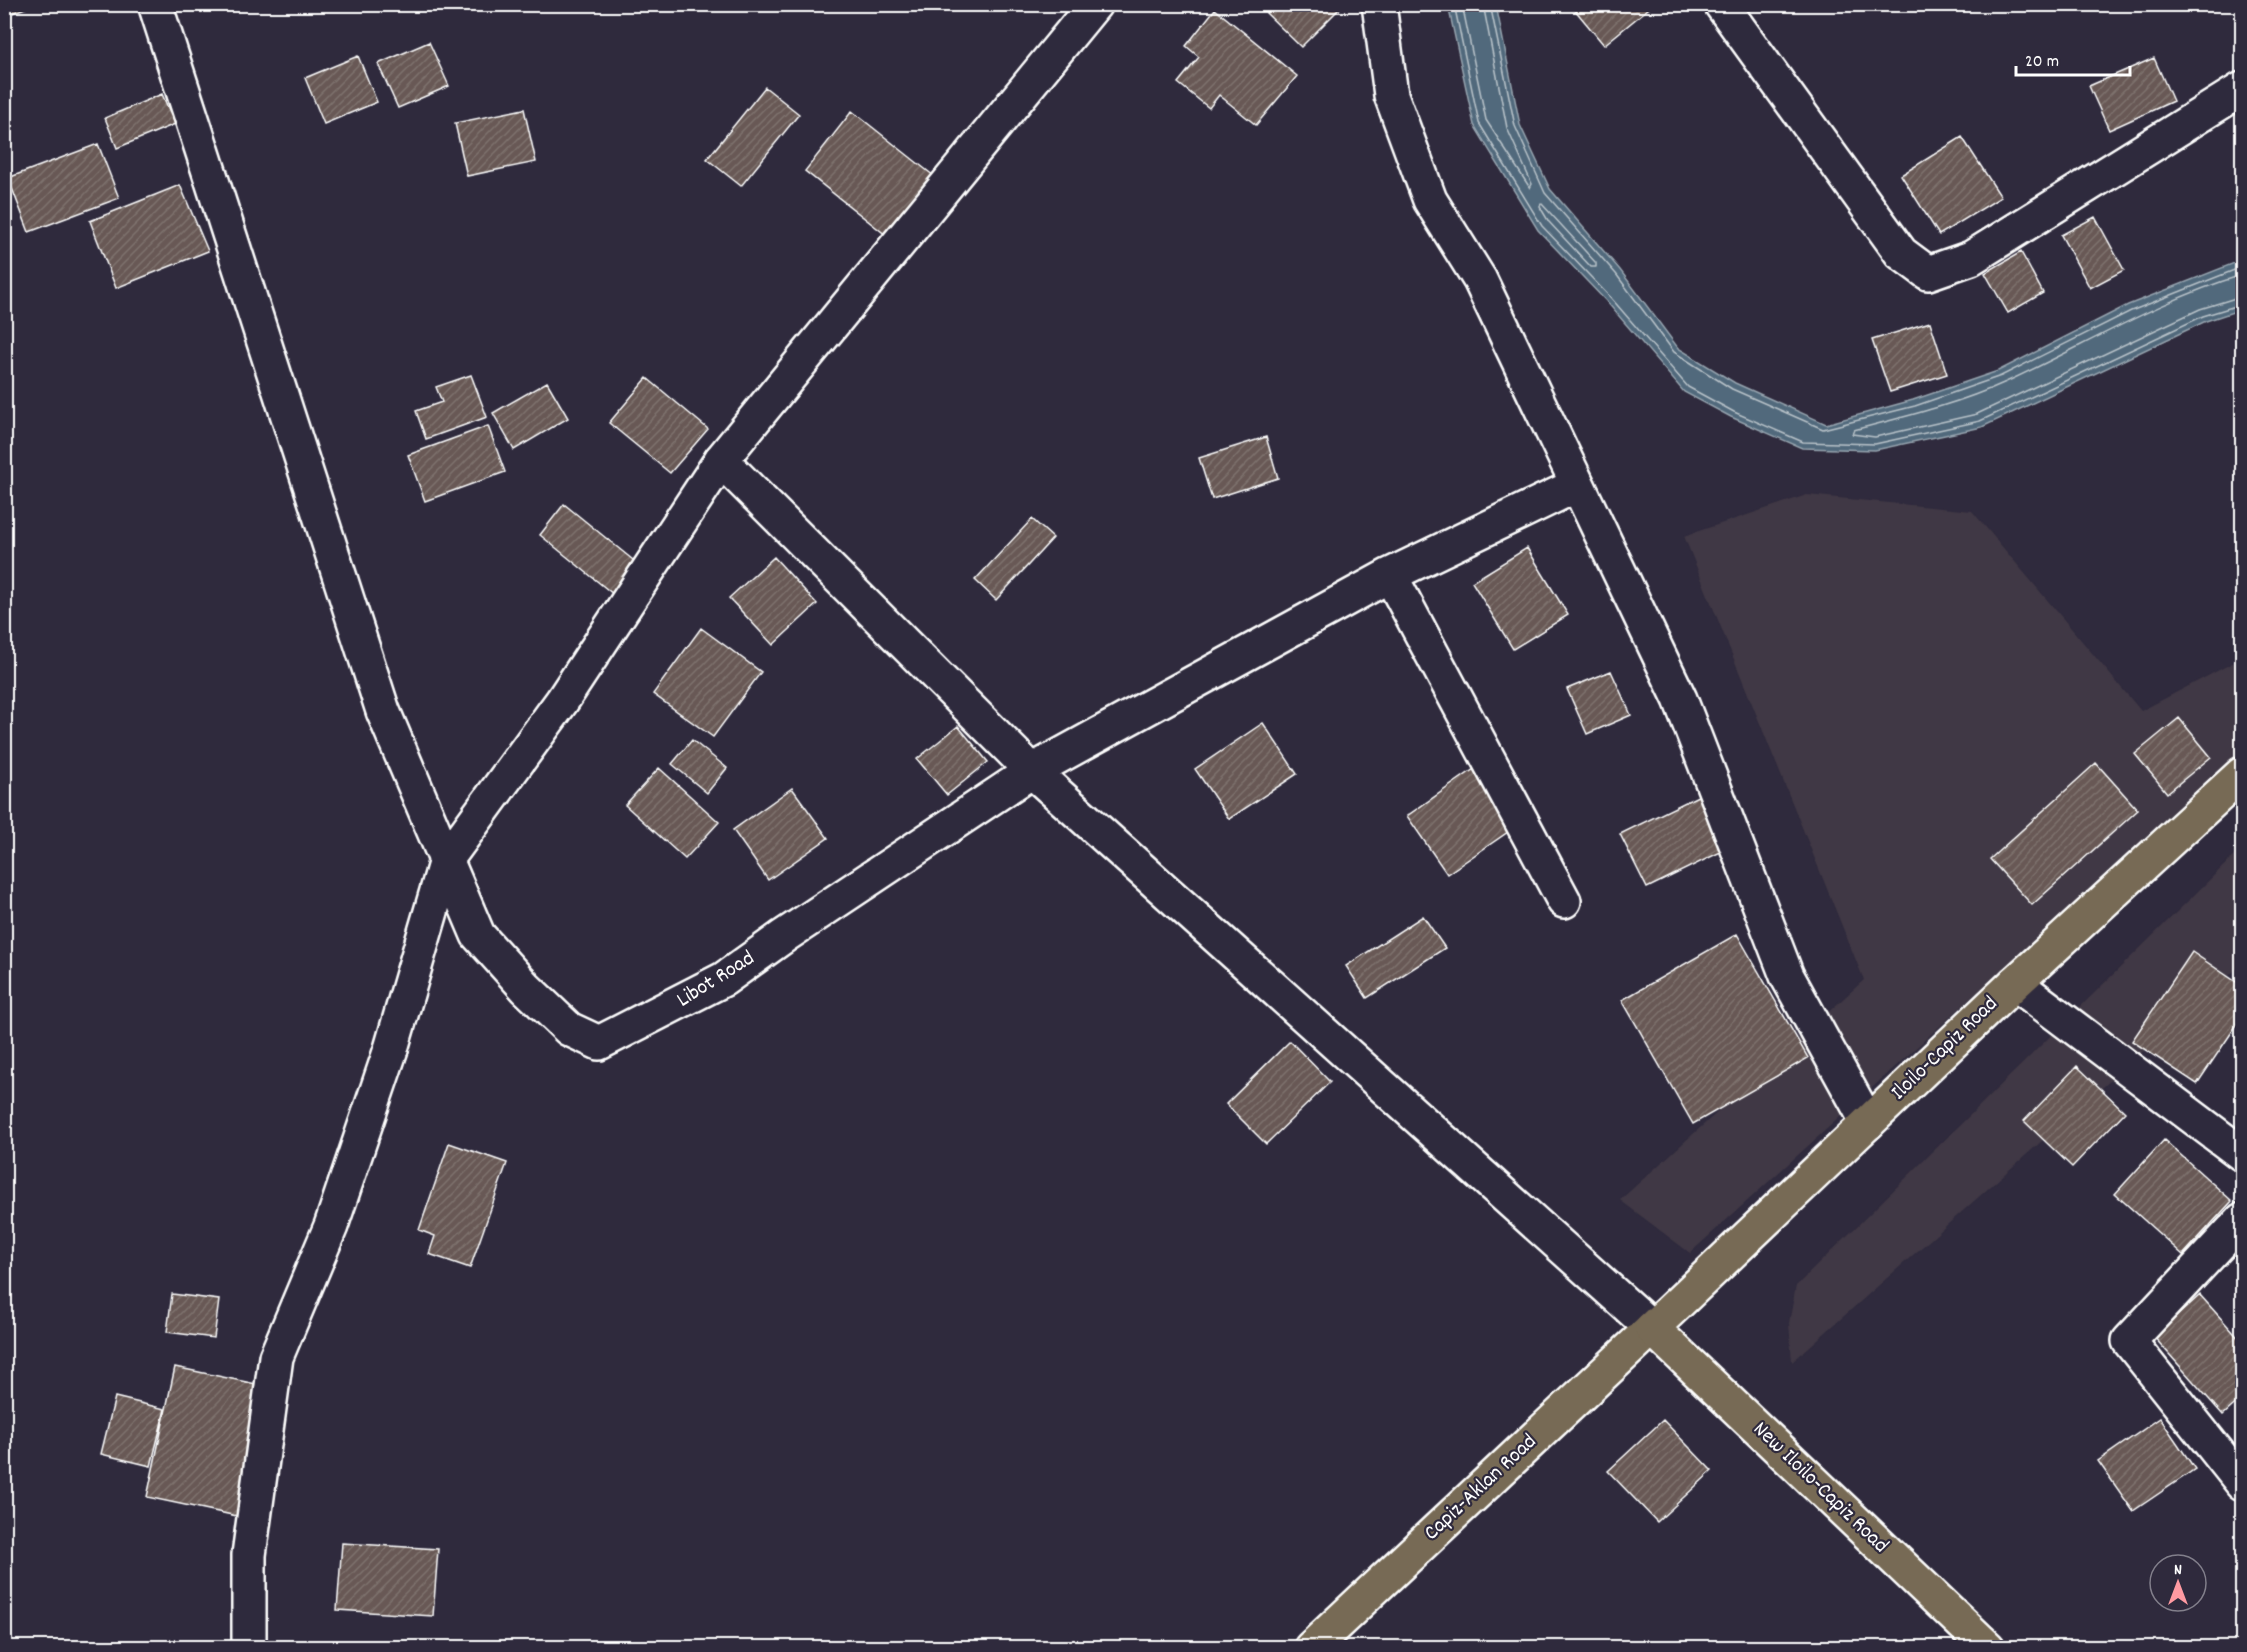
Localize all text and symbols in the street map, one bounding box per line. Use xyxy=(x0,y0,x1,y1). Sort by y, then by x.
scale bar xyxy=(2016,39,2130,77)
text: 20 m xyxy=(2025,50,2059,75)
street label: Libot Road xyxy=(671,944,761,1016)
street label: Iloilo-Capiz Road xyxy=(1884,990,2006,1108)
street label: New Iloilo-Capiz Road xyxy=(1745,1415,1895,1561)
street label: Capiz-Aklan Road xyxy=(1418,1428,1544,1548)
north arrow xyxy=(2148,1553,2208,1613)
text: N xyxy=(2174,1559,2182,1582)

